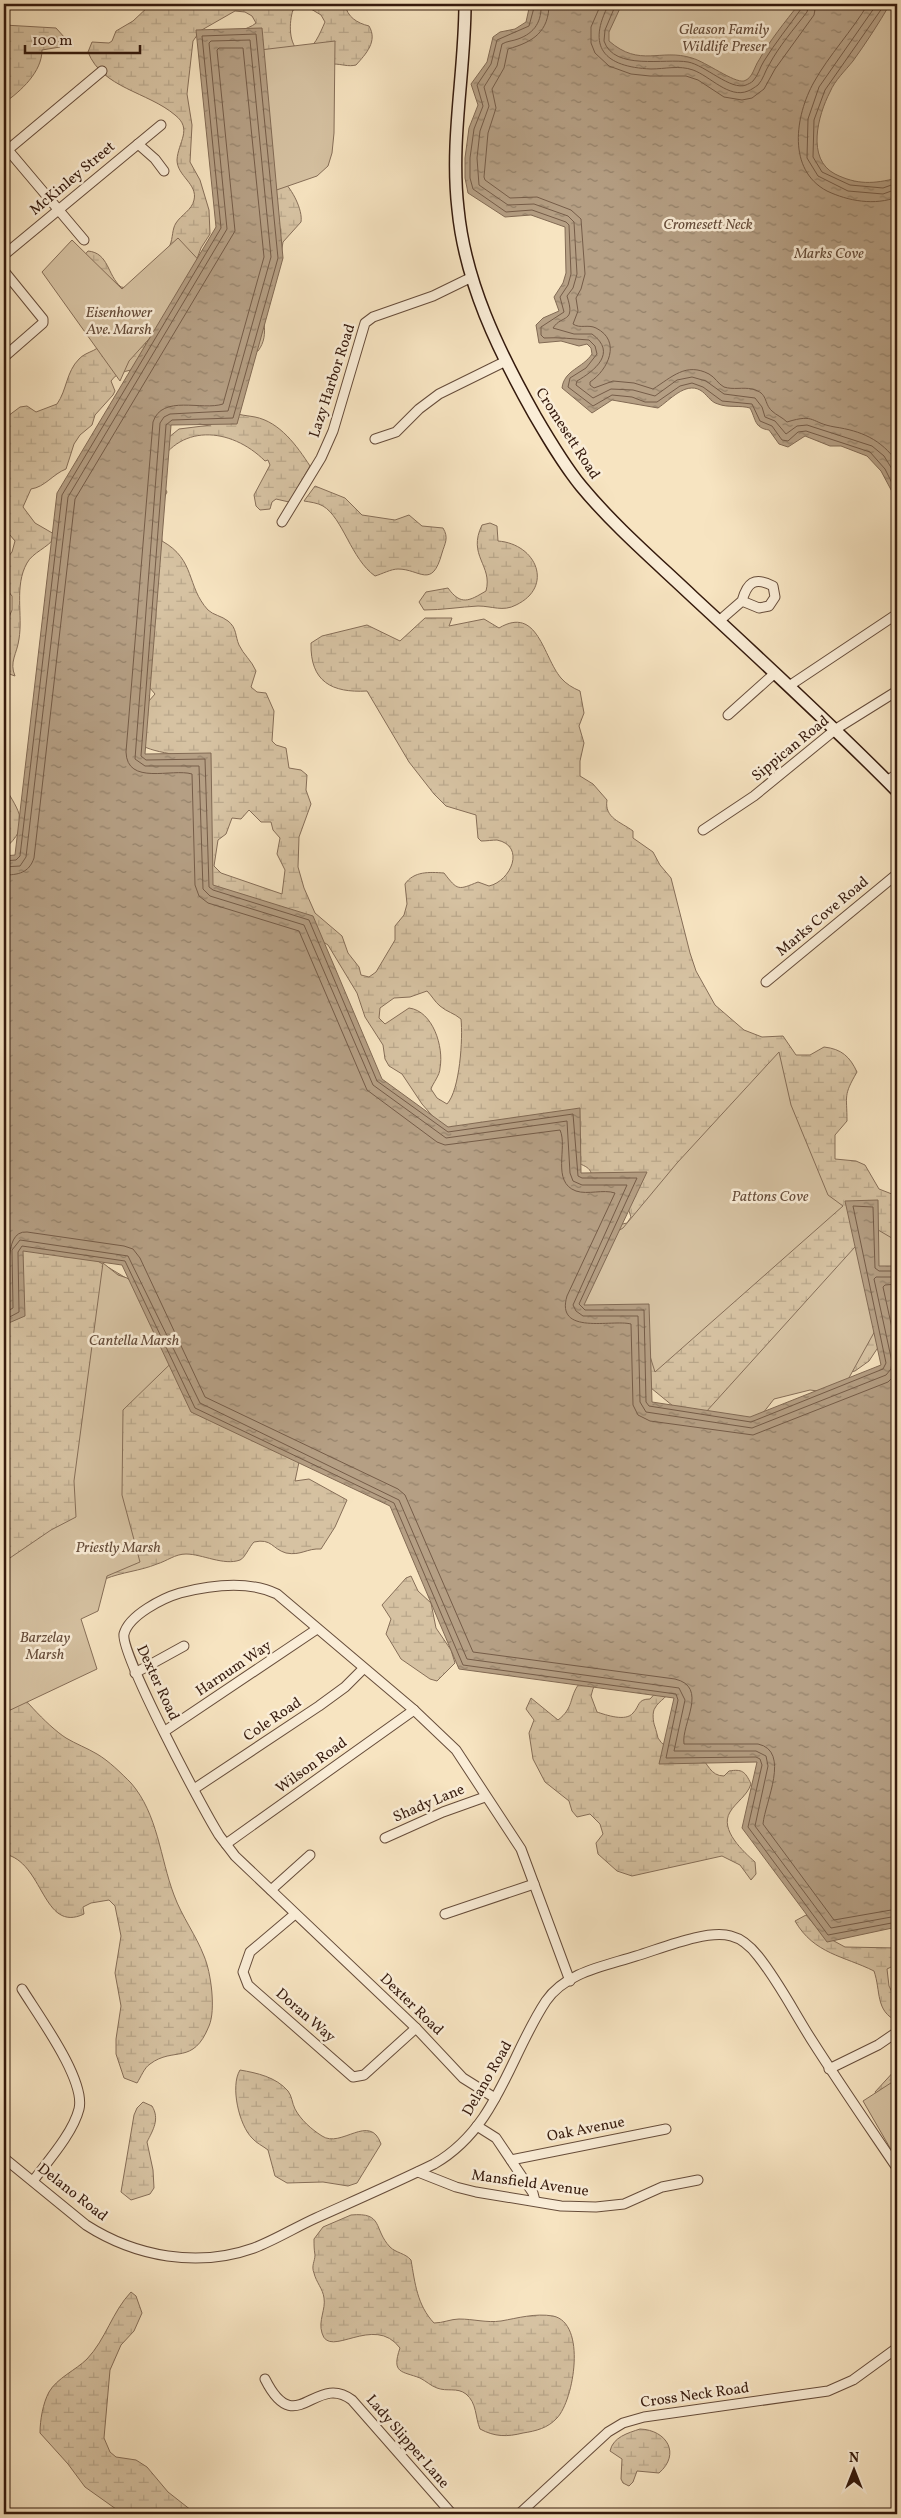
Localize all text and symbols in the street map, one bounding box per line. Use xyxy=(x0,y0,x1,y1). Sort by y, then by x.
park label: Gleason Family Wildlife Preser xyxy=(679,20,769,58)
scale bar xyxy=(25,22,140,54)
text: 100 m xyxy=(32,31,72,52)
street label: McKinley Street xyxy=(26,137,120,221)
park label: Cromesett Neck xyxy=(663,215,753,236)
park label: Marks Cove xyxy=(793,244,864,265)
park label: Eisenhower Ave. Marsh xyxy=(85,303,153,341)
street label: Lazy Harbor Road xyxy=(305,321,361,441)
street label: Cromesett Road xyxy=(530,384,604,484)
street label: Sippican Road xyxy=(748,711,834,787)
street label: Marks Cove Road xyxy=(772,872,874,962)
park label: Pattons Cove xyxy=(732,1187,809,1208)
park label: Cantella Marsh xyxy=(89,1331,179,1352)
park label: Priestly Marsh xyxy=(75,1538,161,1559)
park label: Barzelay Marsh xyxy=(20,1628,70,1666)
street label: Harnum Way xyxy=(192,1636,276,1702)
street label: Dexter Road xyxy=(130,1642,184,1724)
street label: Cole Road xyxy=(240,1693,306,1747)
street label: Wilson Road xyxy=(272,1733,352,1799)
street label: Shady Lane xyxy=(390,1780,468,1828)
street label: Dexter Road xyxy=(374,1969,448,2041)
street label: Doran Way xyxy=(270,1984,340,2048)
street label: Delano Road xyxy=(458,2037,518,2121)
street label: Oak Avenue xyxy=(545,2112,627,2148)
street label: Delano Road xyxy=(33,2159,111,2227)
street label: Mansfield Avenue xyxy=(470,2165,590,2203)
street label: Cross Neck Road xyxy=(639,2378,751,2414)
street label: Lady Slipper Lane xyxy=(360,2391,454,2493)
north arrow xyxy=(828,2446,878,2496)
text: N xyxy=(849,2449,859,2468)

